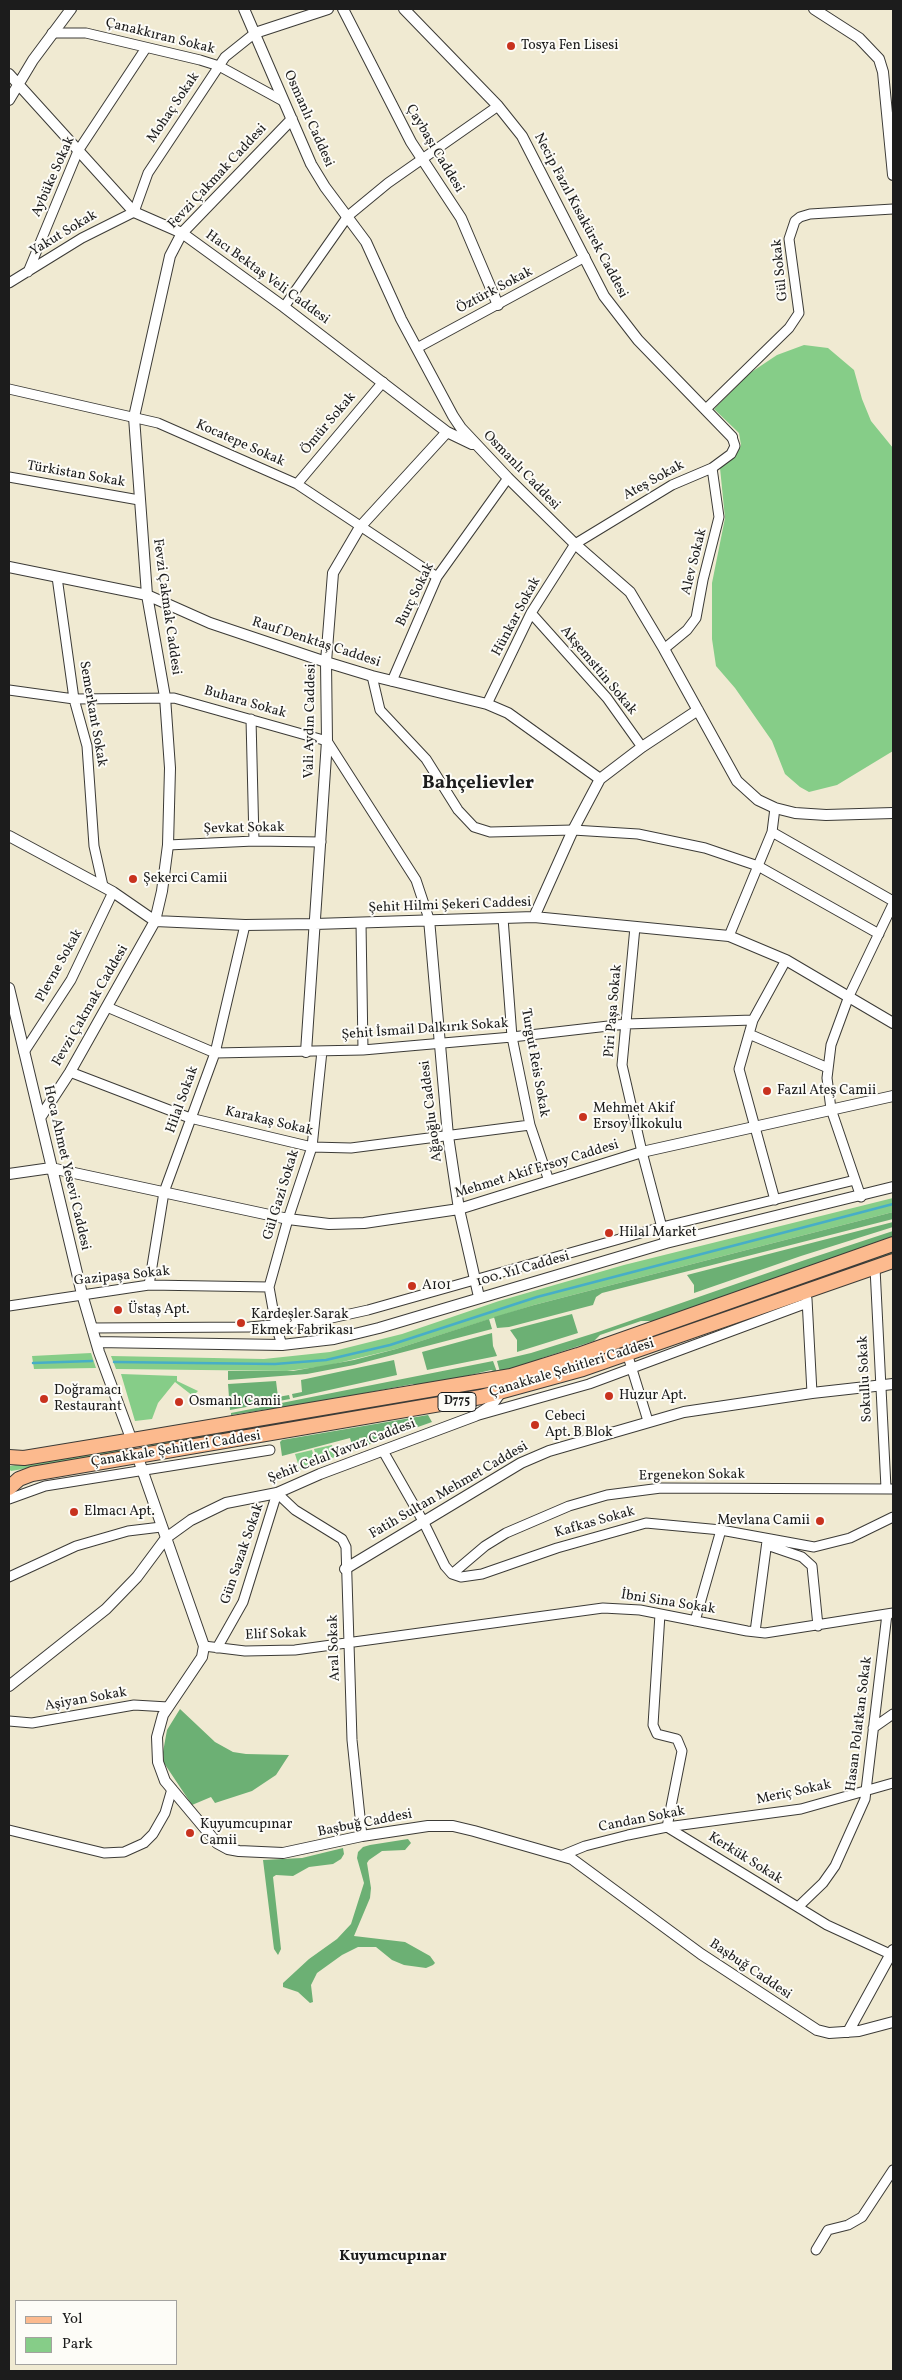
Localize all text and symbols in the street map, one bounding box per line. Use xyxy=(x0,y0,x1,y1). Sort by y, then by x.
street label: Çanakkıran Sokak xyxy=(104,15,216,59)
place label: Tosya Fen Lisesi xyxy=(521,38,619,54)
marker: Tosya Fen Lisesi xyxy=(505,40,517,52)
street label: Osmanlı Caddesi xyxy=(279,68,337,170)
street label: Mohaç Sokak xyxy=(144,69,204,147)
street label: Çaybaşı Caddesi xyxy=(401,102,467,196)
street label: Fevzi Çakmak Caddesi xyxy=(165,121,271,233)
street label: Necip Fazıl Kısakürek Caddesi xyxy=(529,131,631,301)
street label: Aybüke Sokak xyxy=(29,134,79,220)
street label: Yakut Sokak xyxy=(27,207,101,261)
street label: Hacı Bektaş Veli Caddesi xyxy=(202,227,332,329)
street label: Gül Sokak xyxy=(769,238,793,302)
street label: Öztürk Sokak xyxy=(454,264,536,318)
street label: Ömür Sokak xyxy=(298,389,360,459)
street label: Kocatepe Sokak xyxy=(193,417,287,471)
street label: Osmanlı Caddesi xyxy=(479,428,563,514)
street label: Ateş Sokak xyxy=(621,457,687,505)
street label: Türkistan Sokak xyxy=(26,458,126,492)
street label: Alev Sokak xyxy=(679,527,711,597)
street label: Fevzi Çakmak Caddesi xyxy=(148,538,184,676)
street label: Burç Sokak xyxy=(393,560,439,630)
street label: Hünkar Sokak xyxy=(489,575,545,659)
street label: Rauf Denktaş Caddesi xyxy=(250,614,382,672)
street label: Akşemsttin Sokak xyxy=(556,623,640,719)
street label: Semerkant Sokak xyxy=(74,660,110,768)
street label: Vali Aydın Caddesi xyxy=(302,663,320,779)
street label: Buhara Sokak xyxy=(202,683,288,723)
district label: Bahçelievler xyxy=(422,774,534,796)
street label: Şevkat Sokak xyxy=(203,820,285,838)
place label: Şekerci Camii xyxy=(143,871,227,887)
marker: Şekerci Camii xyxy=(127,873,139,885)
street label: Şehit Hilmi Şekeri Caddesi xyxy=(368,895,532,917)
street label: Plevne Sokak xyxy=(33,926,87,1006)
street label: Fevzi Çakmak Caddesi xyxy=(49,942,133,1070)
street label: Piri Paşa Sokak xyxy=(602,964,626,1058)
street label: Turgut Reis Sokak xyxy=(516,1007,552,1119)
street label: Şehit İsmail Dalkırık Sokak xyxy=(341,1016,509,1044)
street label: Ağaoğlu Caddesi xyxy=(417,1059,447,1163)
street label: Hilal Sokak xyxy=(163,1064,203,1136)
place label: Fazıl Ateş Camii xyxy=(777,1083,876,1099)
street label: Hoca Ahmet Yesevi Caddesi xyxy=(39,1084,93,1252)
marker: Fazıl Ateş Camii xyxy=(761,1085,773,1097)
place label: Mehmet Akif Ersoy İlkokulu xyxy=(593,1101,682,1134)
street label: Karakaş Sokak xyxy=(223,1104,315,1140)
marker: Mehmet Akif Ersoy İlkokulu xyxy=(577,1111,589,1123)
street label: Mehmet Akif Ersoy Caddesi xyxy=(453,1137,621,1203)
street label: Gül Gazi Sokak xyxy=(260,1148,304,1242)
place label: Hilal Market xyxy=(619,1225,697,1241)
marker: Hilal Market xyxy=(603,1227,615,1239)
street label: 100. Yıl Caddesi xyxy=(474,1249,572,1291)
street label: Gazipaşa Sokak xyxy=(73,1264,171,1290)
place label: A101 xyxy=(422,1278,451,1294)
marker: A101 xyxy=(406,1280,418,1292)
place label: Üstaş Apt. xyxy=(128,1302,190,1318)
marker: Üstaş Apt. xyxy=(112,1304,124,1316)
place label: Kardeşler Sarak Ekmek Fabrikası xyxy=(251,1307,353,1340)
marker: Kardeşler Sarak Ekmek Fabrikası xyxy=(235,1317,247,1329)
street label: Sokullu Sokak xyxy=(855,1335,877,1423)
street label: Çanakkale Şehitleri Caddesi xyxy=(488,1336,656,1402)
place label: Doğramacı Restaurant xyxy=(54,1383,122,1415)
place label: Huzur Apt. xyxy=(619,1388,687,1404)
marker: Huzur Apt. xyxy=(603,1390,615,1402)
road number: D775 xyxy=(438,1392,476,1411)
marker: Doğramacı Restaurant xyxy=(38,1393,50,1405)
place label: Osmanlı Camii xyxy=(189,1394,281,1410)
marker: Osmanlı Camii xyxy=(173,1396,185,1408)
place label: Cebeci Apt. B Blok xyxy=(545,1409,613,1441)
street label: Şehit Celal Yavuz Caddesi xyxy=(266,1416,418,1488)
marker: Cebeci Apt. B Blok xyxy=(529,1419,541,1431)
street label: Çanakkale Şehitleri Caddesi xyxy=(90,1428,262,1472)
street label: Fatih Sultan Mehmet Caddesi xyxy=(367,1439,531,1543)
street label: Ergenekon Sokak xyxy=(639,1467,745,1485)
street label: Gün Sazak Sokak xyxy=(218,1501,268,1607)
place label: Elmacı Apt. xyxy=(84,1504,155,1520)
street label: Kafkas Sokak xyxy=(553,1504,637,1542)
marker: Elmacı Apt. xyxy=(68,1506,80,1518)
place label: Mevlana Camii xyxy=(717,1513,810,1529)
marker: Mevlana Camii xyxy=(814,1515,826,1527)
street label: İbni Sina Sokak xyxy=(620,1587,716,1619)
street label: Aral Sokak xyxy=(325,1614,345,1682)
street label: Elif Sokak xyxy=(245,1626,307,1644)
street label: Hasan Polatkan Sokak xyxy=(843,1656,877,1792)
street label: Aşiyan Sokak xyxy=(44,1685,128,1715)
street label: Meriç Sokak xyxy=(755,1777,833,1809)
street label: Candan Sokak xyxy=(597,1803,687,1837)
street label: Başbuğ Caddesi xyxy=(316,1807,414,1841)
place label: Kuyumcupınar Camii xyxy=(200,1817,292,1850)
marker: Kuyumcupınar Camii xyxy=(184,1827,196,1839)
street label: Kerkük Sokak xyxy=(705,1829,785,1889)
street label: Başbuğ Caddesi xyxy=(706,1936,794,2004)
district label: Kuyumcupınar xyxy=(339,2248,447,2266)
legend xyxy=(15,2300,178,2365)
text: Yol xyxy=(62,2309,82,2330)
text: Park xyxy=(62,2334,93,2355)

